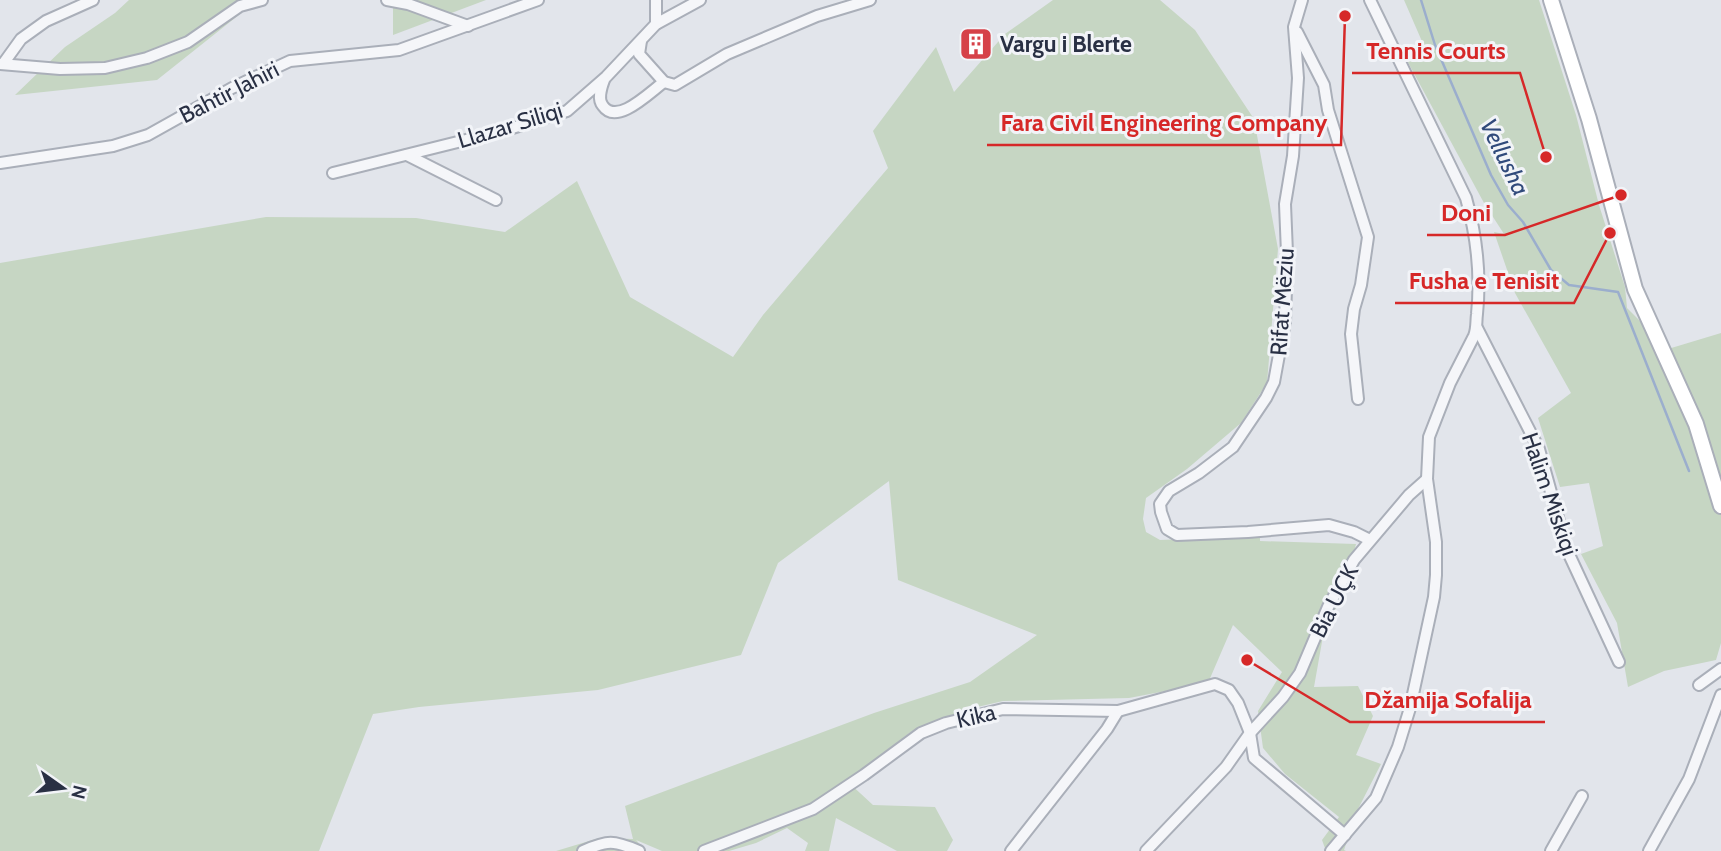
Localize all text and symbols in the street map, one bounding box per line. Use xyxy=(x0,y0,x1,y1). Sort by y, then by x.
building icon: Vargu i Blerte xyxy=(957,25,995,63)
callout: Tennis Courts xyxy=(1352,28,1520,73)
place label: Vargu i Blerte xyxy=(1000,30,1132,58)
text: Tennis Courts xyxy=(1366,36,1506,65)
street label: Bahtir Jahiri xyxy=(174,55,284,129)
street label: Llazar Siliqi xyxy=(454,96,566,154)
callout: Fara Civil Engineering Company xyxy=(987,100,1341,145)
text: Fara Civil Engineering Company xyxy=(1001,108,1327,137)
water label: Vellusha xyxy=(1474,114,1536,200)
callout: Doni xyxy=(1427,190,1505,235)
text: Doni xyxy=(1441,198,1491,227)
street label: Rifat Mëziu xyxy=(1264,247,1300,357)
callout: Fusha e Tenisit xyxy=(1395,258,1574,303)
text: Fusha e Tenisit xyxy=(1409,266,1559,295)
street label: Halim Miskiqi xyxy=(1516,429,1584,559)
street label: Bia UÇK xyxy=(1304,560,1364,642)
callout: Džamija Sofalija xyxy=(1350,677,1545,722)
text: Džamija Sofalija xyxy=(1364,685,1532,714)
street label: Kika xyxy=(954,698,998,734)
north arrow xyxy=(28,753,98,823)
text: N xyxy=(66,783,92,801)

